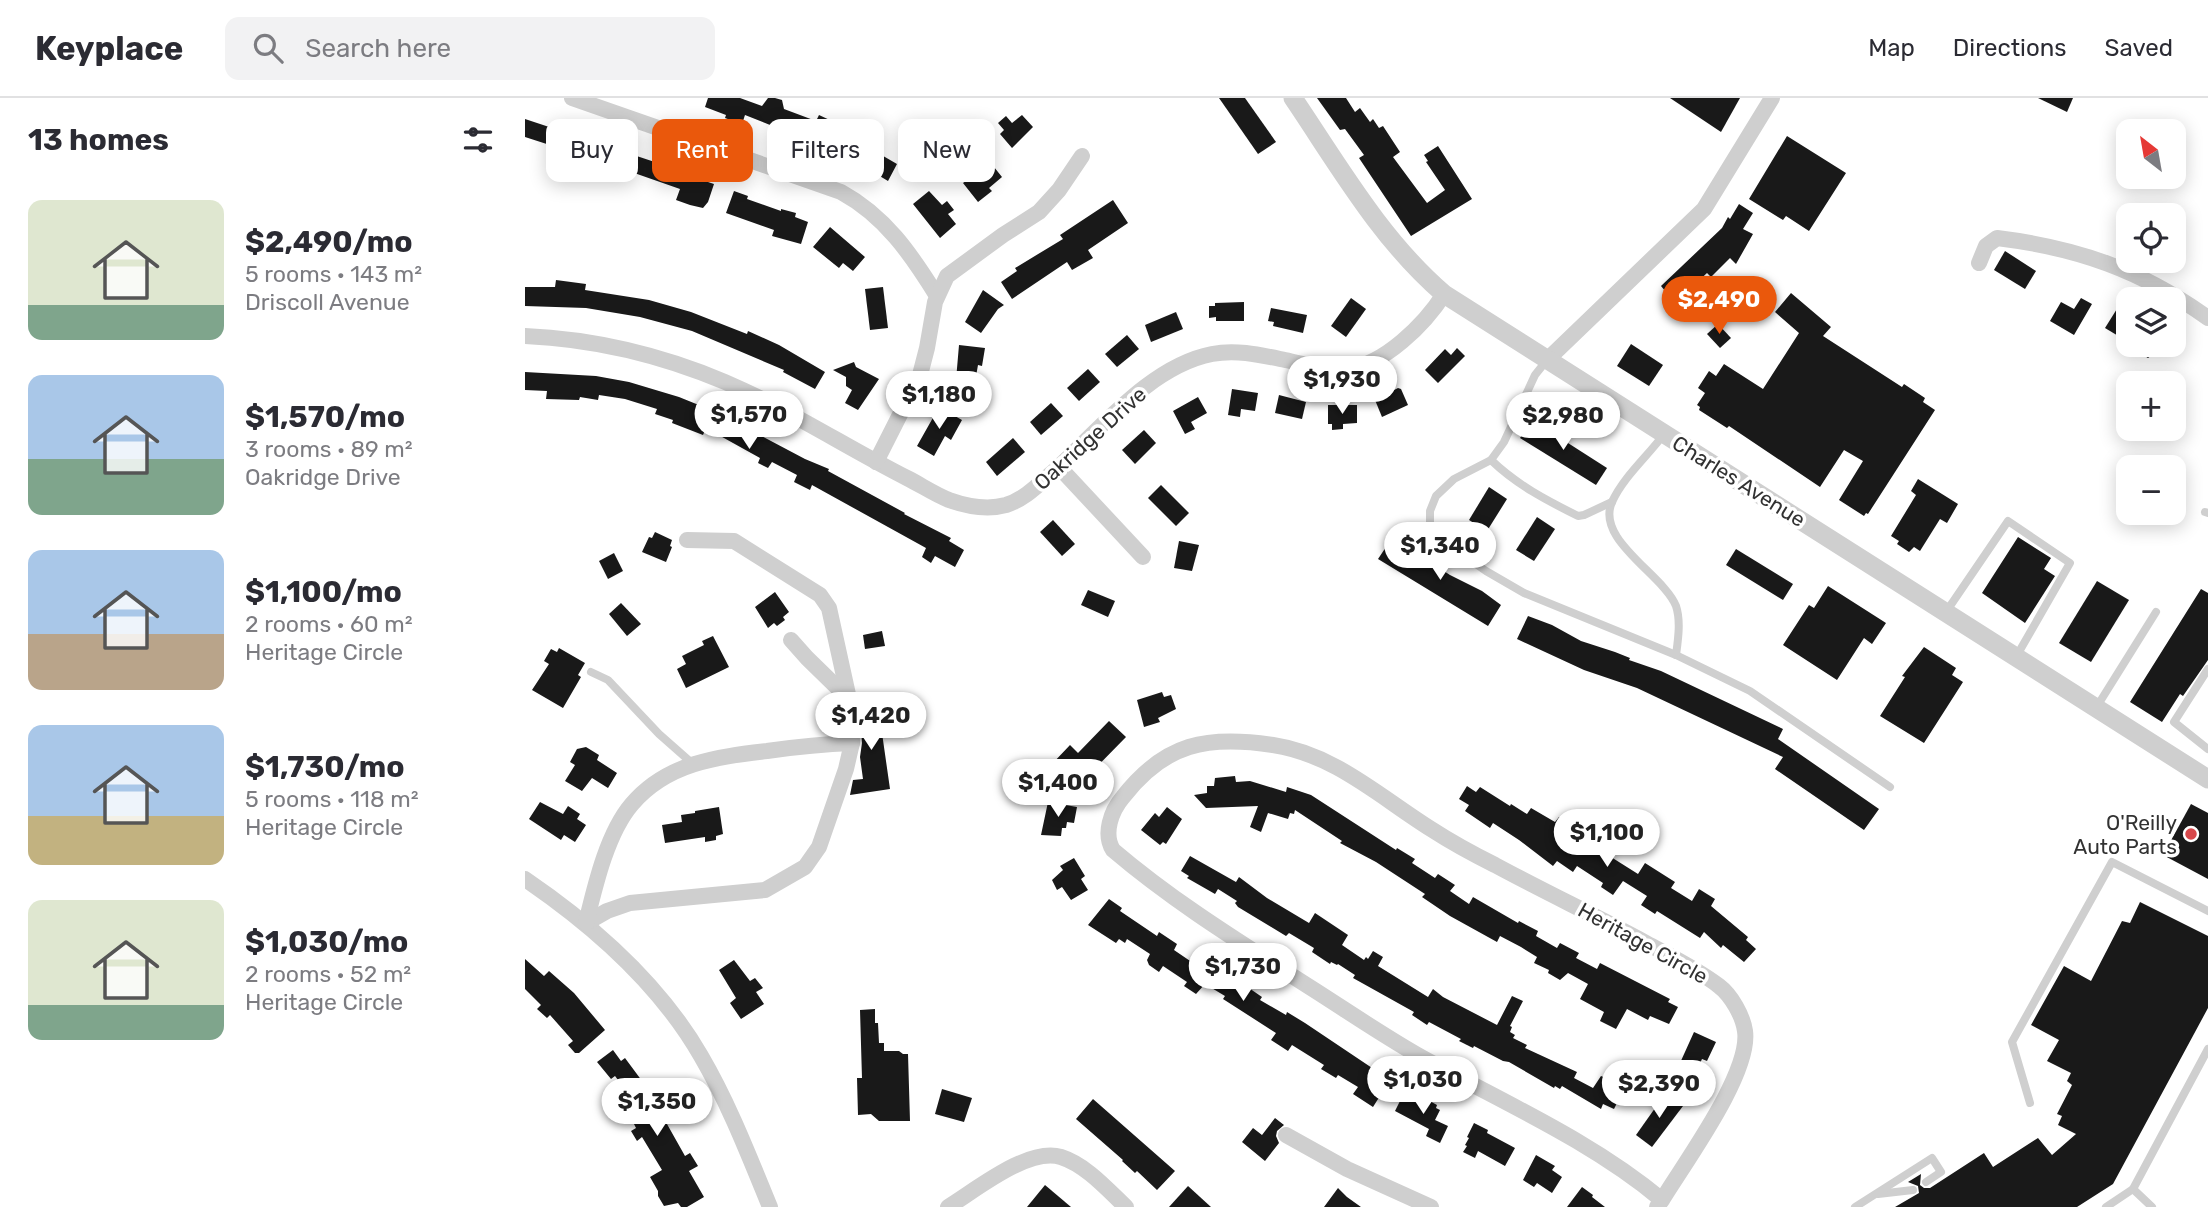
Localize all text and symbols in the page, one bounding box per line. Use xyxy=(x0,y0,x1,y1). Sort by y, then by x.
search box xyxy=(225,17,715,80)
text: Keyplace xyxy=(35,29,183,68)
icon: search xyxy=(249,29,287,67)
text: Search here xyxy=(305,33,451,64)
text: Map xyxy=(1868,34,1915,62)
text: Directions xyxy=(1953,34,2066,62)
text: Saved xyxy=(2104,34,2173,62)
chip: Buy xyxy=(546,119,638,182)
chip: Rent xyxy=(652,119,753,182)
chip: Filters xyxy=(767,119,884,182)
chip: New xyxy=(898,119,995,182)
north arrow xyxy=(2116,119,2186,189)
map controls xyxy=(2116,119,2186,525)
icon: filters xyxy=(459,121,497,159)
text: 13 homes xyxy=(28,122,169,158)
button: locate xyxy=(2116,203,2186,273)
text: $2,490/mo xyxy=(245,224,412,260)
icon: home xyxy=(84,228,168,312)
text: 5 rooms · 143 m² xyxy=(245,260,422,288)
pin: $2,490 xyxy=(1662,276,1776,336)
text: $2,490 xyxy=(1678,285,1760,313)
button: layers xyxy=(2116,287,2186,357)
text: Driscoll Avenue xyxy=(245,288,410,316)
pin: $1,930 xyxy=(1285,356,1399,416)
text: $1,930 xyxy=(1303,365,1381,393)
button: + xyxy=(2116,371,2186,441)
pin: $1,180 xyxy=(882,372,996,431)
text: $1,180 xyxy=(902,380,976,408)
street label: Oakridge Drive xyxy=(1029,381,1151,495)
pin: $1,570 xyxy=(692,392,806,451)
pin: $2,980 xyxy=(1506,392,1620,452)
text: $1,570/mo xyxy=(245,399,405,435)
text: $1,570 xyxy=(711,400,787,428)
text: $2,980 xyxy=(1522,401,1604,429)
icon: home xyxy=(84,403,168,487)
street label: Charles Avenue xyxy=(1668,430,1810,532)
text: 3 rooms · 89 m² xyxy=(245,435,413,463)
button: − xyxy=(2116,455,2186,525)
text: Oakridge Drive xyxy=(245,463,401,491)
pin: $1,340 xyxy=(1383,522,1497,582)
text: $1,340 xyxy=(1400,531,1480,559)
text: $1,100/mo xyxy=(245,574,402,610)
icon: home xyxy=(84,578,168,662)
text: 2 rooms · 60 m² xyxy=(245,610,413,638)
text: Heritage Circle xyxy=(245,638,403,666)
pin: $1,420 xyxy=(814,692,928,752)
text: $1,420 xyxy=(831,701,911,729)
text: $1,730/mo xyxy=(245,749,405,785)
icon: home xyxy=(84,753,168,837)
pin: $1,400 xyxy=(1001,760,1115,819)
text: $1,400 xyxy=(1018,768,1098,796)
text: 5 rooms · 118 m² xyxy=(245,785,419,813)
pin: $1,100 xyxy=(1550,810,1664,869)
place label: O'Reilly Auto Parts xyxy=(2073,810,2177,859)
text: Heritage Circle xyxy=(245,813,403,841)
text: $1,100 xyxy=(1570,818,1644,846)
marker: O'Reilly Auto Parts xyxy=(2183,826,2199,842)
street label: Heritage Circle xyxy=(1574,897,1712,989)
text: $1,030/mo xyxy=(245,924,408,960)
icon: home xyxy=(84,928,168,1012)
pin: $1,730 xyxy=(1186,944,1300,1003)
text: $1,730 xyxy=(1205,952,1281,980)
text: 2 rooms · 52 m² xyxy=(245,960,411,988)
text: Heritage Circle xyxy=(245,988,403,1016)
pin: $1,030 xyxy=(1366,1056,1480,1116)
pin: $2,390 xyxy=(1602,1060,1716,1120)
text: $1,030 xyxy=(1383,1065,1463,1093)
text: $2,390 xyxy=(1618,1069,1700,1097)
pin: $1,350 xyxy=(600,1079,714,1138)
text: $1,350 xyxy=(618,1087,696,1115)

